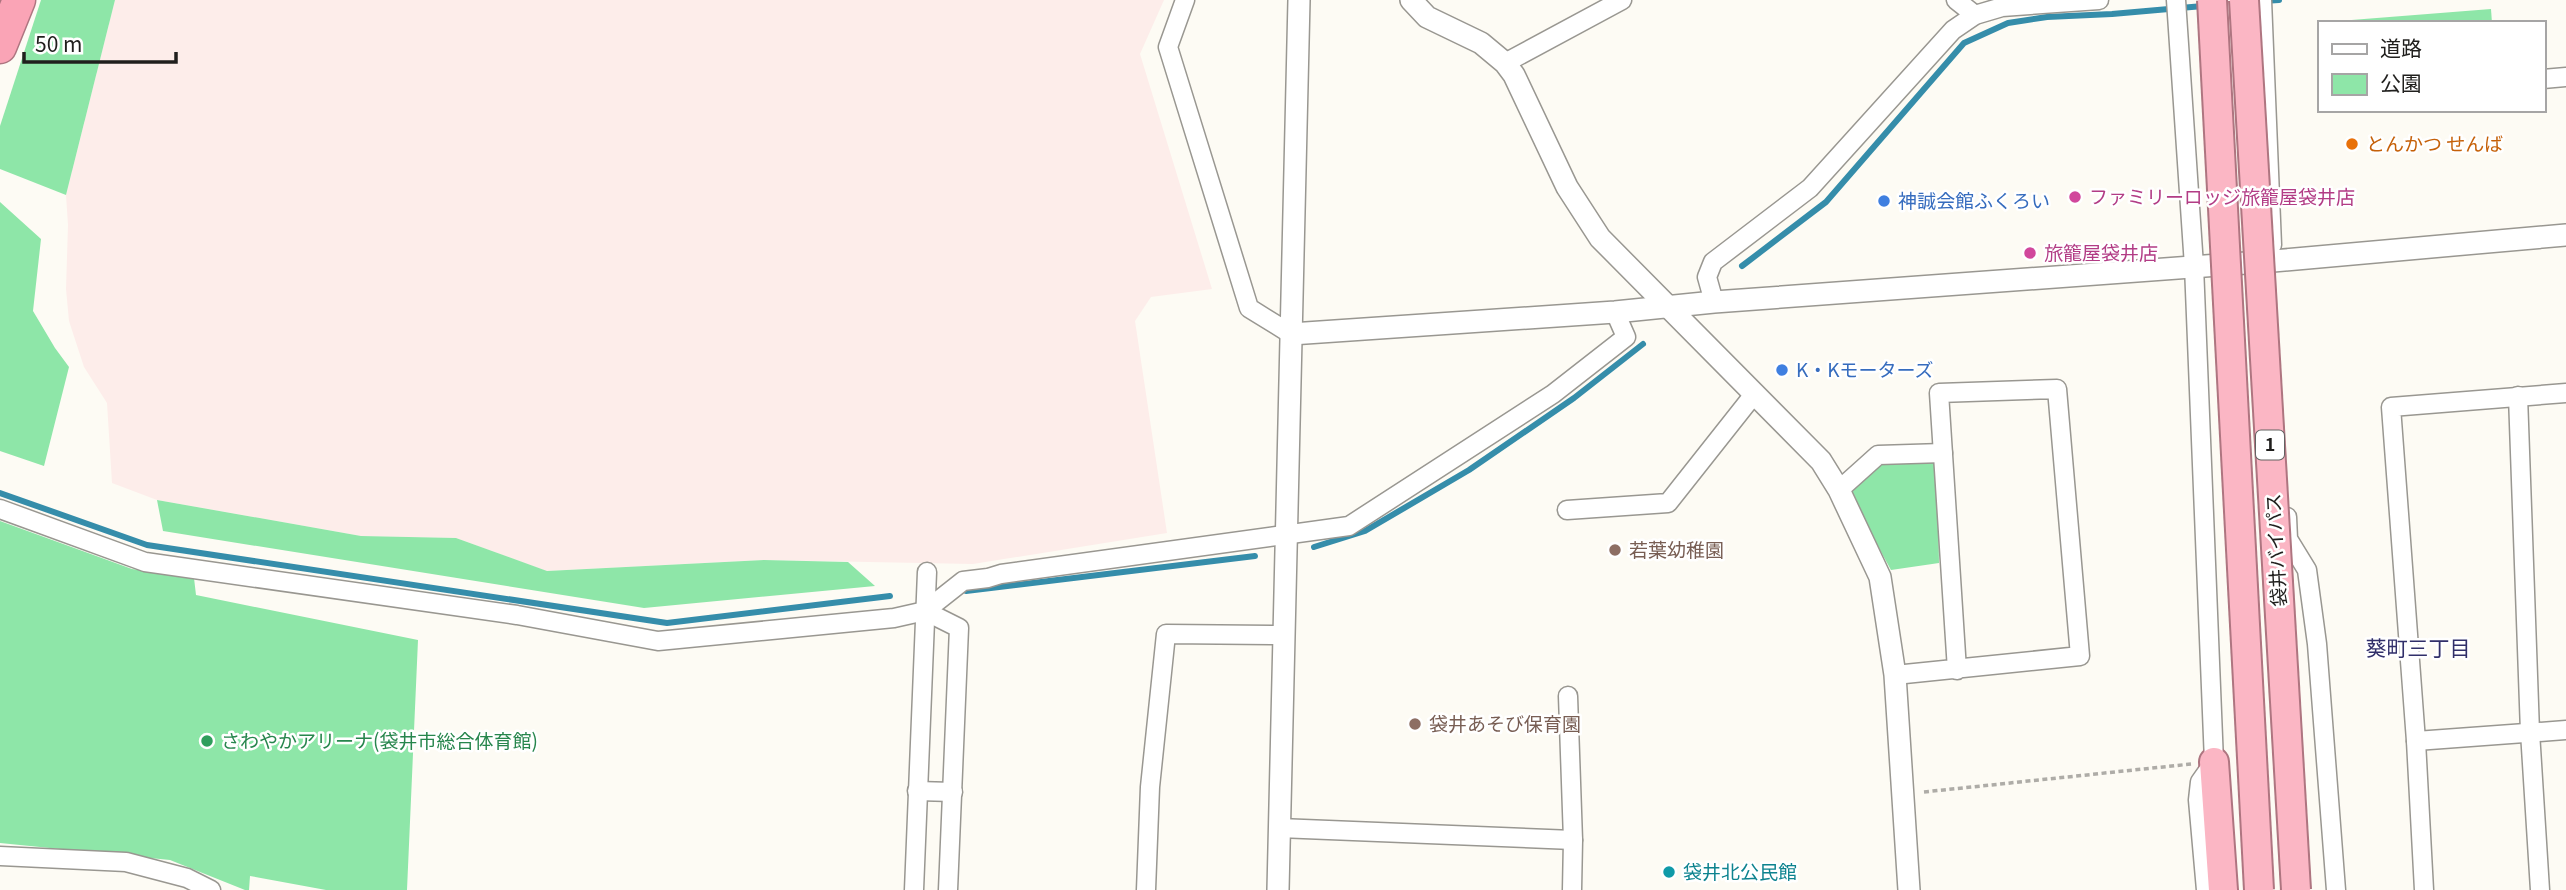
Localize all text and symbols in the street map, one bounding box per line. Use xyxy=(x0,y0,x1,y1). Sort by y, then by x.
scale bar xyxy=(24,21,177,65)
legend xyxy=(2318,21,2545,112)
text: 50 m xyxy=(35,28,82,58)
text: 道路 xyxy=(2380,32,2422,62)
text: 公園 xyxy=(2380,67,2422,97)
place label: とんかつ せんば xyxy=(2366,129,2503,156)
marker: とんかつ せんば xyxy=(2344,136,2360,152)
place label: ファミリーロッジ旅籠屋袋井店 xyxy=(2089,182,2355,209)
place label: 神誠会館ふくろい xyxy=(1898,186,2050,213)
marker: ファミリーロッジ旅籠屋袋井店 xyxy=(2067,189,2083,205)
marker: 神誠会館ふくろい xyxy=(1876,193,1892,209)
place label: 旅籠屋袋井店 xyxy=(2044,238,2158,265)
marker: 旅籠屋袋井店 xyxy=(2022,245,2038,261)
place label: K・Kモーターズ xyxy=(1796,355,1934,382)
marker: K・Kモーターズ xyxy=(1774,362,1790,378)
road number: 1 xyxy=(2256,430,2284,460)
street label: 袋井バイパス xyxy=(2258,493,2291,608)
place label: 若葉幼稚園 xyxy=(1629,535,1724,562)
marker: 若葉幼稚園 xyxy=(1607,542,1623,558)
district label: 葵町三丁目 xyxy=(2366,632,2471,662)
place label: 袋井あそび保育園 xyxy=(1429,709,1581,736)
marker: 袋井あそび保育園 xyxy=(1407,716,1423,732)
place label: さわやかアリーナ(袋井市総合体育館) xyxy=(221,726,538,753)
marker: さわやかアリーナ(袋井市総合体育館) xyxy=(199,733,215,749)
place label: 袋井北公民館 xyxy=(1683,857,1797,884)
marker: 袋井北公民館 xyxy=(1661,864,1677,880)

